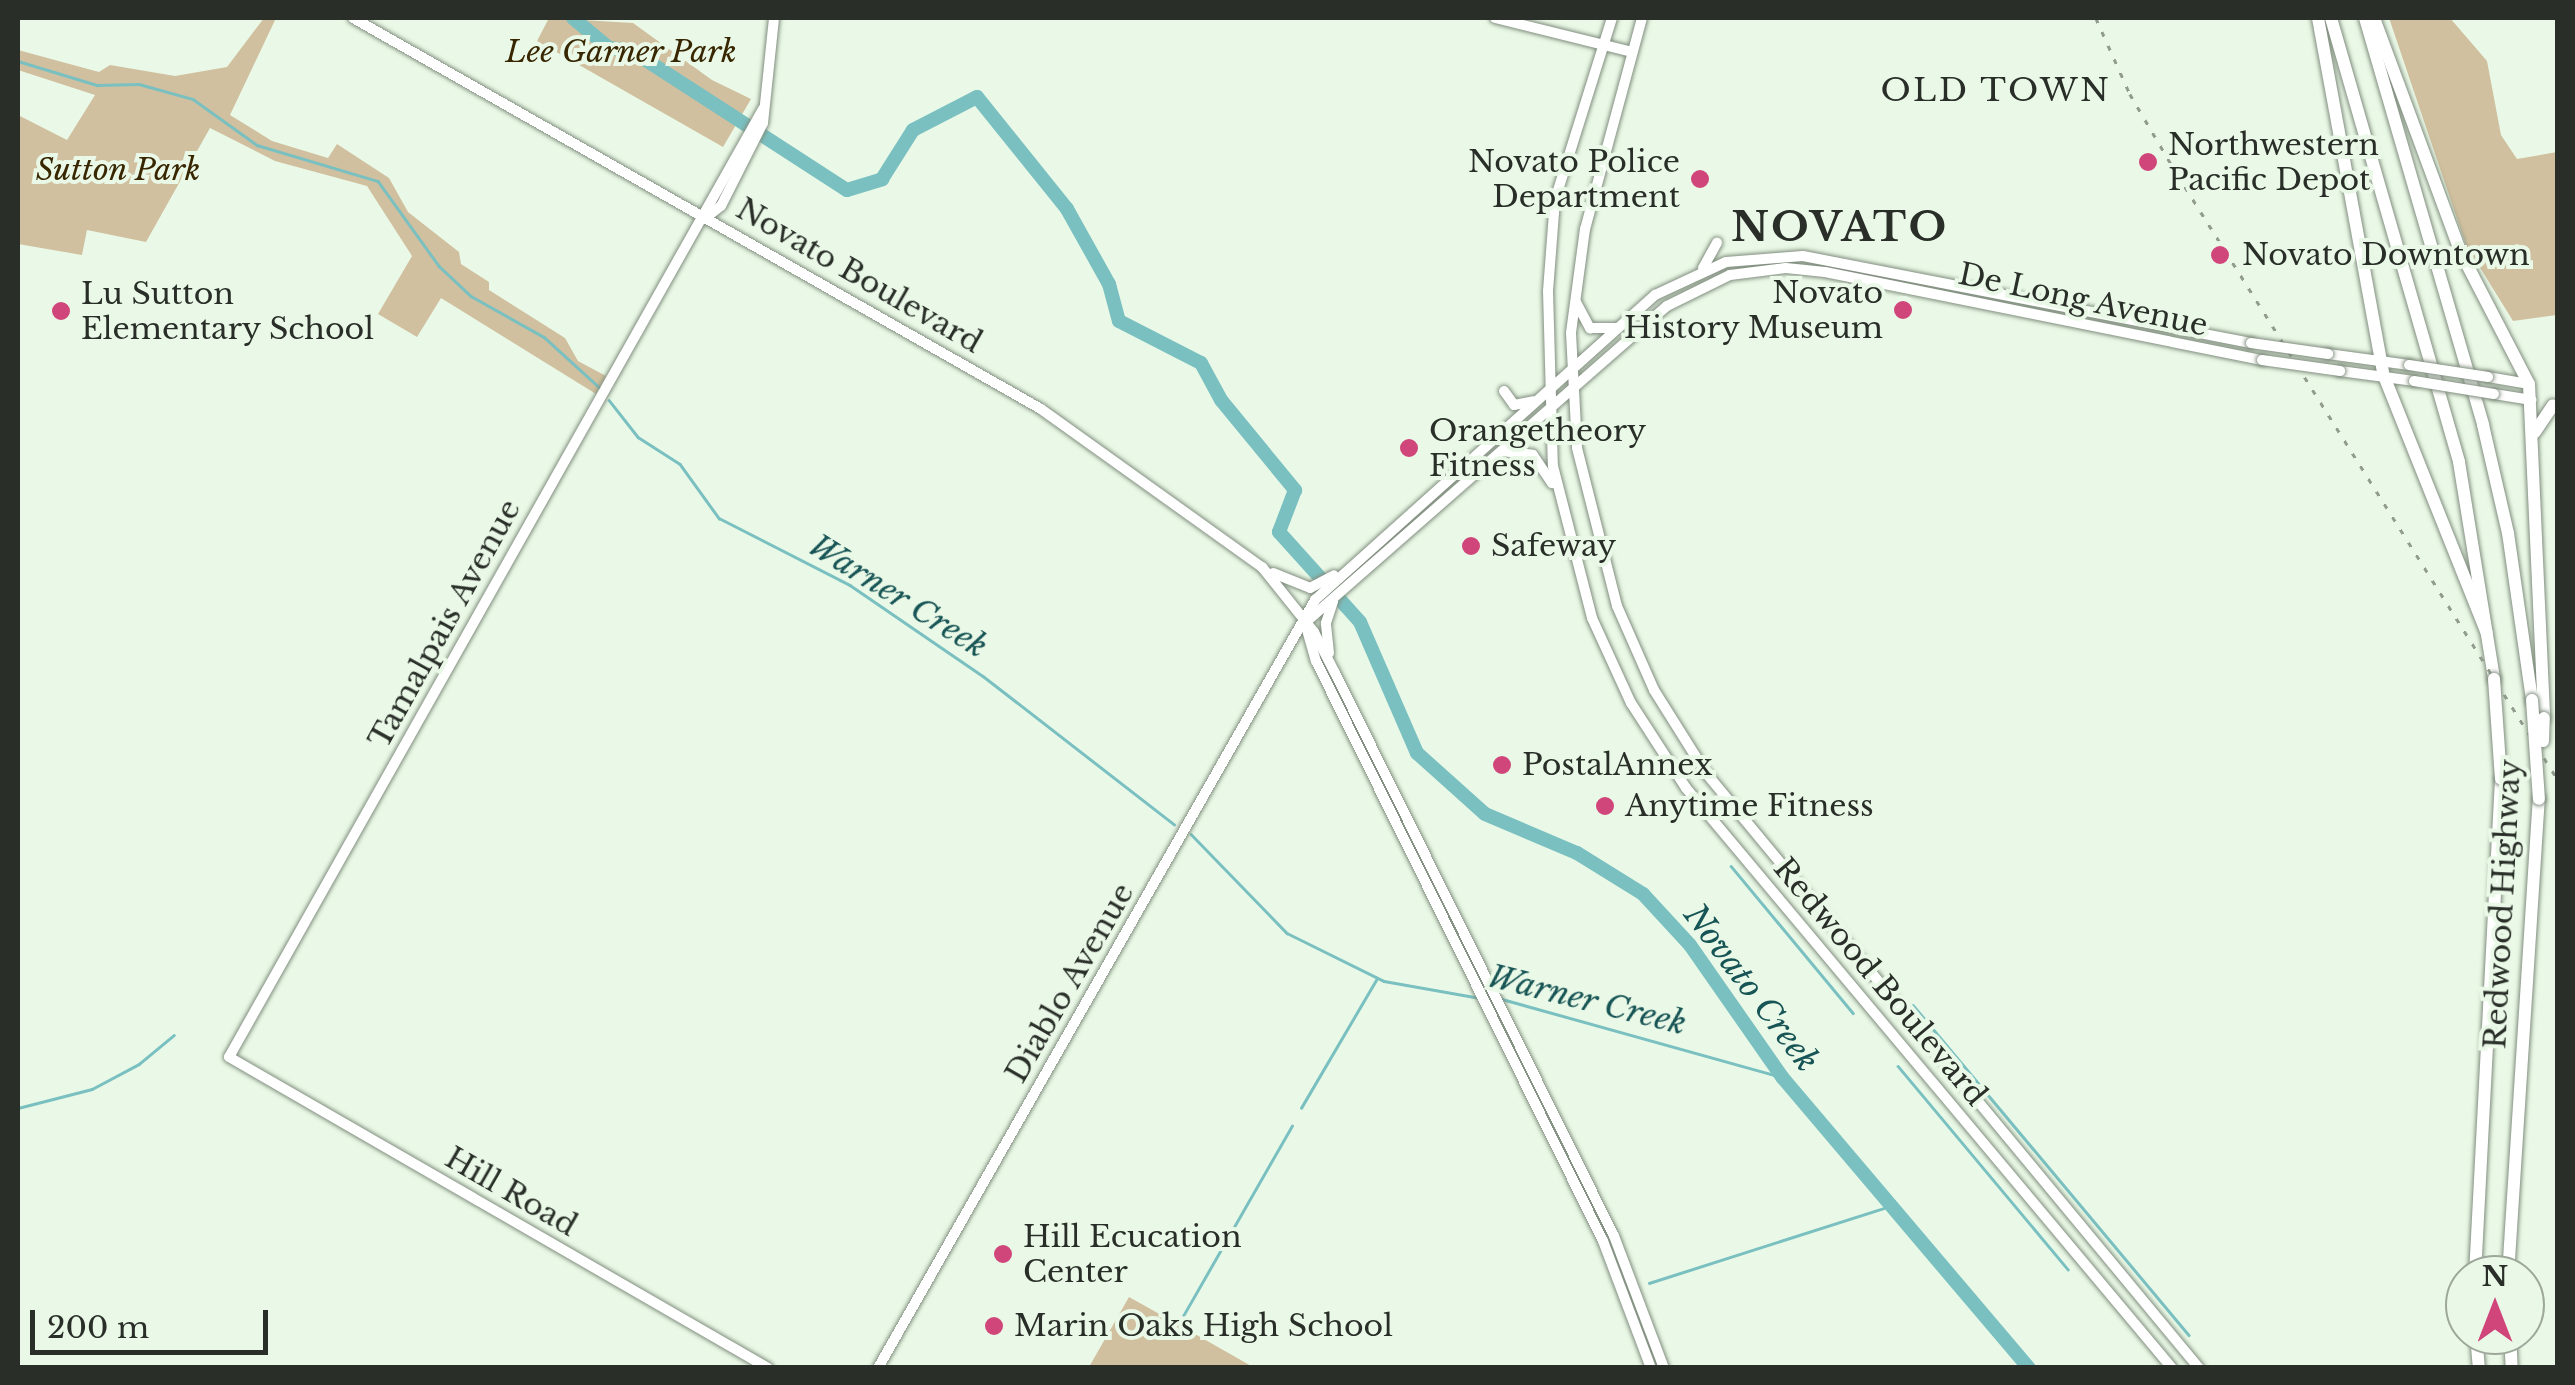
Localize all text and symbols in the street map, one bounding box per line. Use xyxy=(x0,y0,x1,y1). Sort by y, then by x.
park label: Lee Garner Park xyxy=(505,34,737,70)
district label: OLD TOWN xyxy=(1880,71,2112,109)
place label: Northwestern Pacific Depot xyxy=(2168,127,2379,198)
place label: Novato Police Department xyxy=(1468,144,1680,214)
marker: Northwestern Pacific Depot xyxy=(2137,151,2159,173)
park label: Sutton Park xyxy=(35,152,201,188)
marker: Novato Police Department xyxy=(1689,168,1711,190)
street label: Novato Boulevard xyxy=(730,191,988,361)
district label: NOVATO xyxy=(1731,203,1949,251)
place label: Novato Downtown xyxy=(2242,237,2530,273)
marker: Novato Downtown xyxy=(2207,242,2233,268)
street label: De Long Avenue xyxy=(1954,256,2212,344)
place label: Novato History Museum xyxy=(1623,275,1883,346)
place label: Lu Sutton Elementary School xyxy=(81,276,375,346)
marker: Novato History Museum xyxy=(1892,299,1914,321)
marker: Lu Sutton Elementary School xyxy=(50,300,72,322)
place label: Orangetheory Fitness xyxy=(1429,413,1646,484)
marker: Orangetheory Fitness xyxy=(1398,437,1420,459)
street label: Tamalpais Avenue xyxy=(361,493,529,755)
water label: Warner Creek xyxy=(801,526,995,666)
place label: Safeway xyxy=(1491,528,1616,564)
marker: Safeway xyxy=(1460,535,1482,557)
place label: PostalAnnex xyxy=(1522,747,1712,783)
marker: PostalAnnex xyxy=(1491,754,1513,776)
street label: Redwood Highway xyxy=(2477,758,2529,1050)
place label: Anytime Fitness xyxy=(1625,788,1874,824)
marker: Anytime Fitness xyxy=(1594,795,1616,817)
street label: Redwood Boulevard xyxy=(1766,851,1994,1113)
street label: Diablo Avenue xyxy=(998,876,1142,1090)
water label: Novato Creek xyxy=(1676,897,1826,1079)
water label: Warner Creek xyxy=(1483,957,1691,1043)
street label: Hill Road xyxy=(439,1140,583,1244)
place label: Hill Ecucation Center xyxy=(1023,1219,1242,1290)
marker: Hill Ecucation Center xyxy=(992,1243,1014,1265)
north arrow xyxy=(2445,1255,2545,1355)
text: N xyxy=(2482,1259,2508,1294)
scale bar xyxy=(35,1290,272,1352)
place label: Marin Oaks High School xyxy=(1014,1308,1393,1344)
text: 200 m xyxy=(47,1309,149,1346)
marker: Marin Oaks High School xyxy=(983,1315,1005,1337)

